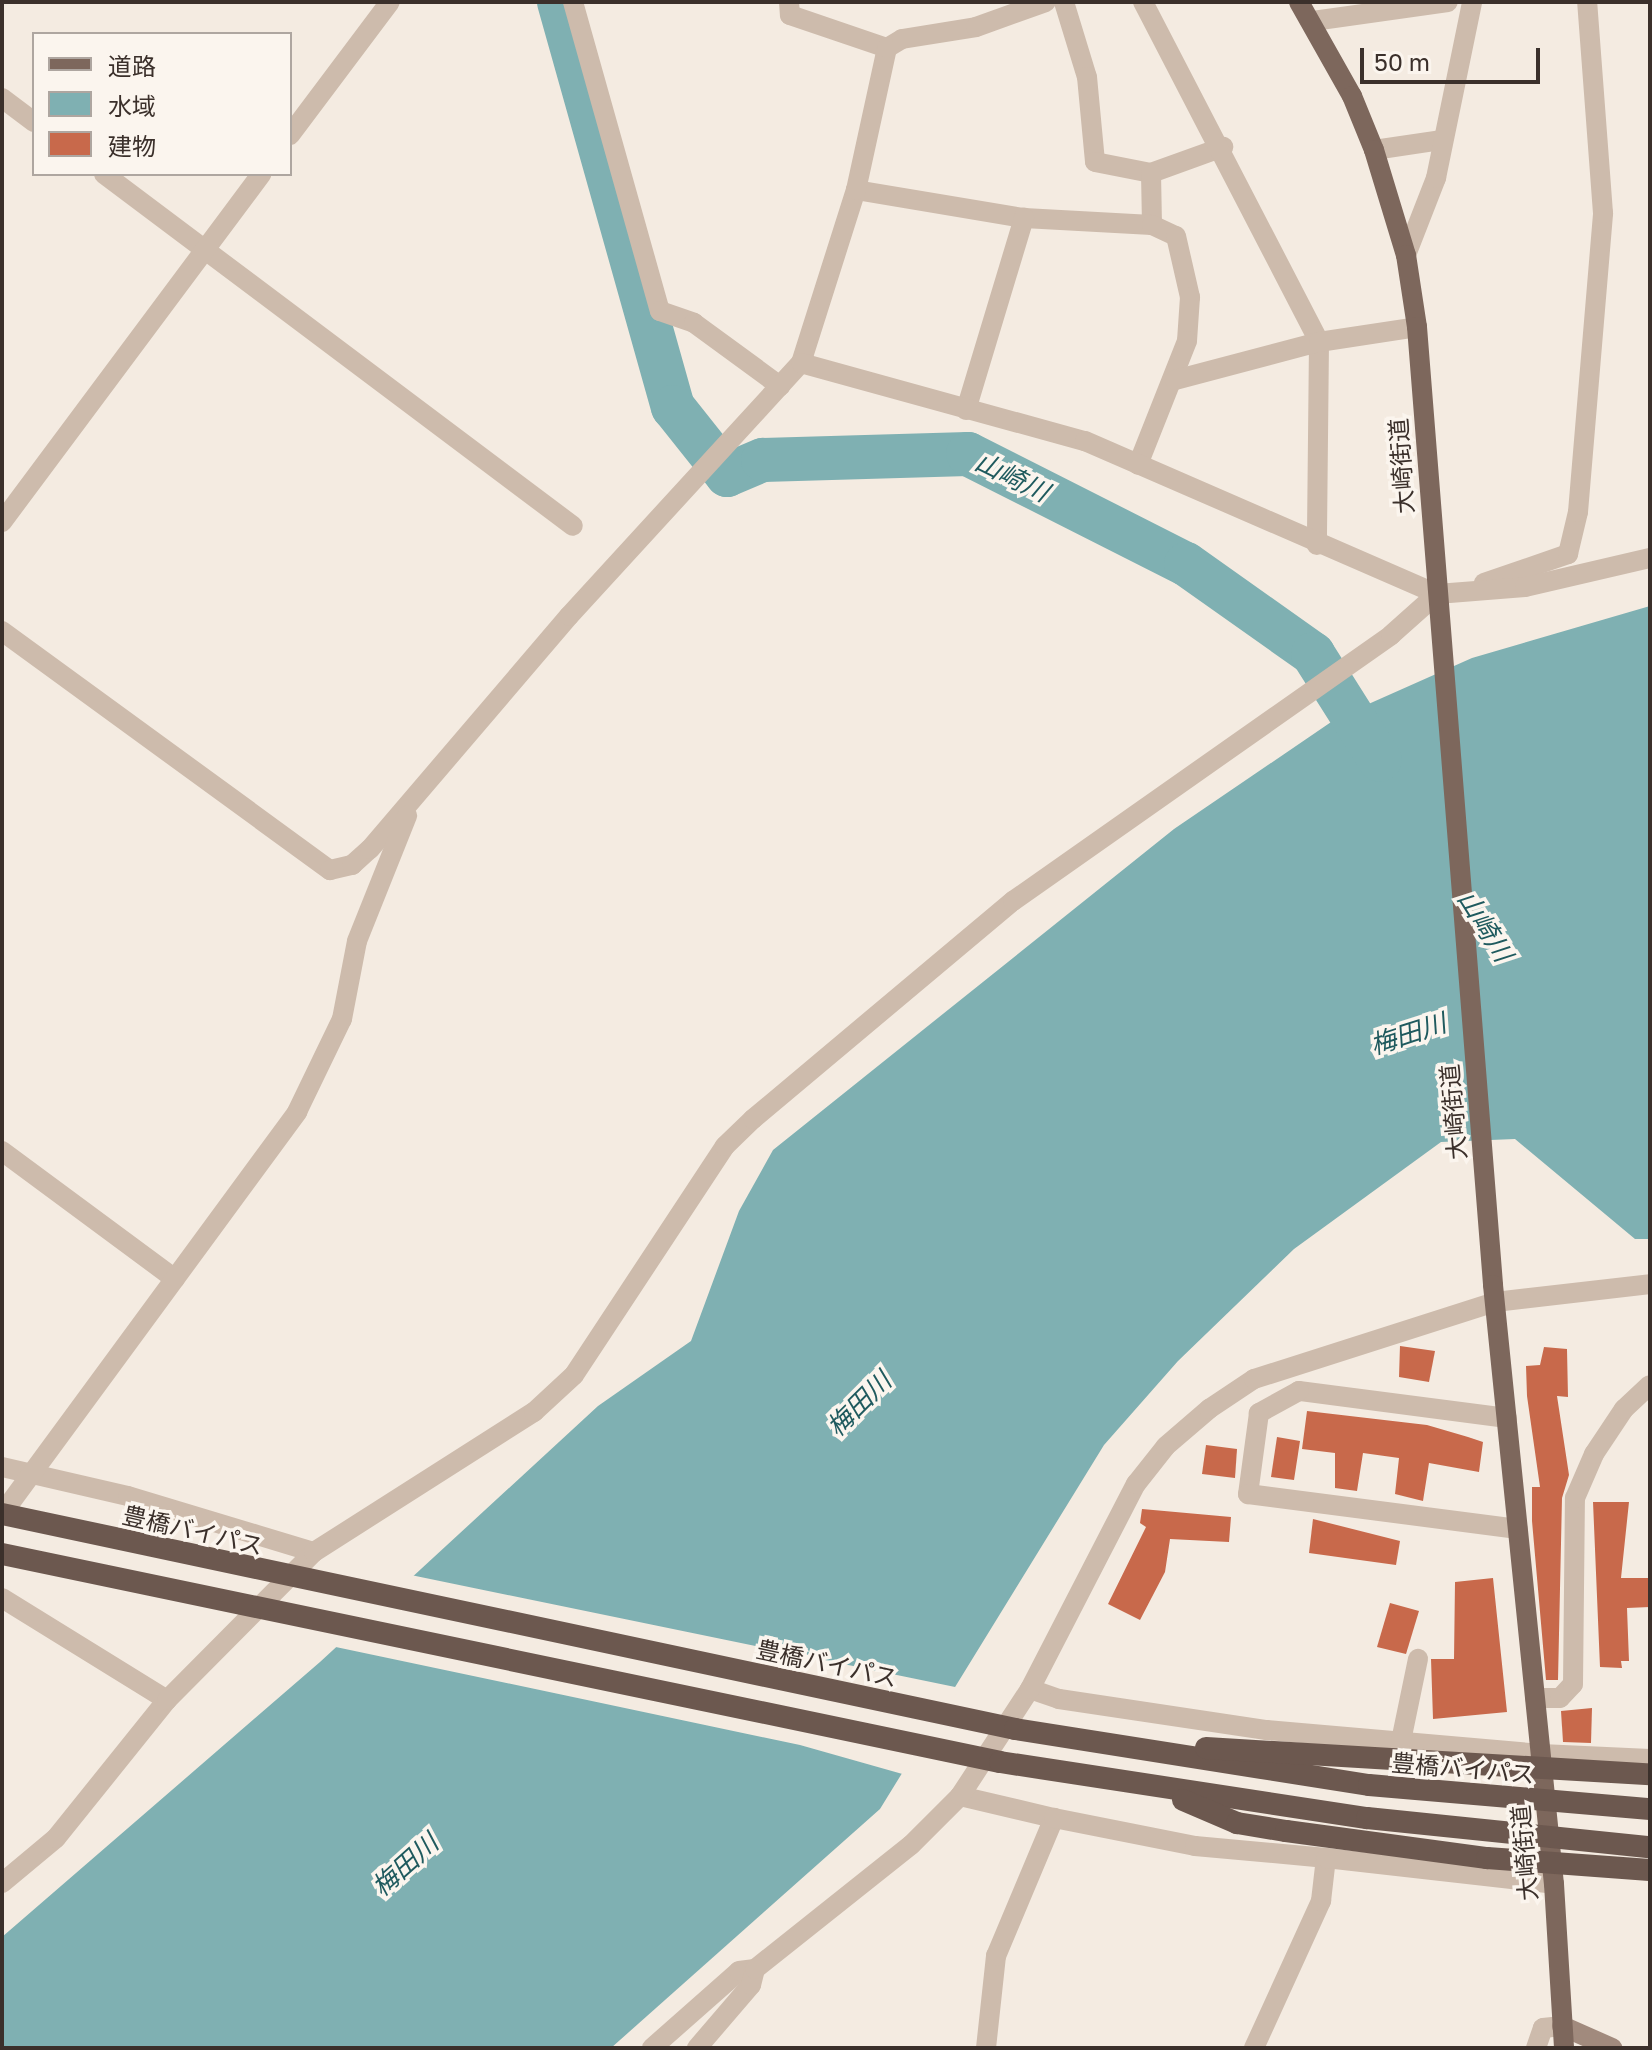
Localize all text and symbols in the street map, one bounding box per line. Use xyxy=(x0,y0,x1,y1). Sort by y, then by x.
legend xyxy=(32,32,292,176)
scale bar xyxy=(1364,32,1544,82)
text: 50 m xyxy=(1374,47,1430,76)
text: 道路 xyxy=(108,51,156,80)
text: 水域 xyxy=(108,91,156,120)
text: 建物 xyxy=(108,131,156,160)
street label: 大崎街道 xyxy=(1383,417,1419,515)
water label: 山崎川 xyxy=(970,446,1054,508)
water label: 山崎川 xyxy=(1451,885,1519,967)
water label: 梅田川 xyxy=(1366,1007,1450,1061)
street label: 大崎街道 xyxy=(1434,1063,1472,1161)
water label: 梅田川 xyxy=(820,1365,898,1443)
street label: 豊橋バイパス xyxy=(120,1500,266,1560)
street label: 豊橋バイパス xyxy=(754,1634,900,1692)
street label: 豊橋バイパス xyxy=(1390,1747,1536,1789)
street label: 大崎街道 xyxy=(1505,1804,1543,1902)
water label: 梅田川 xyxy=(366,1827,444,1903)

